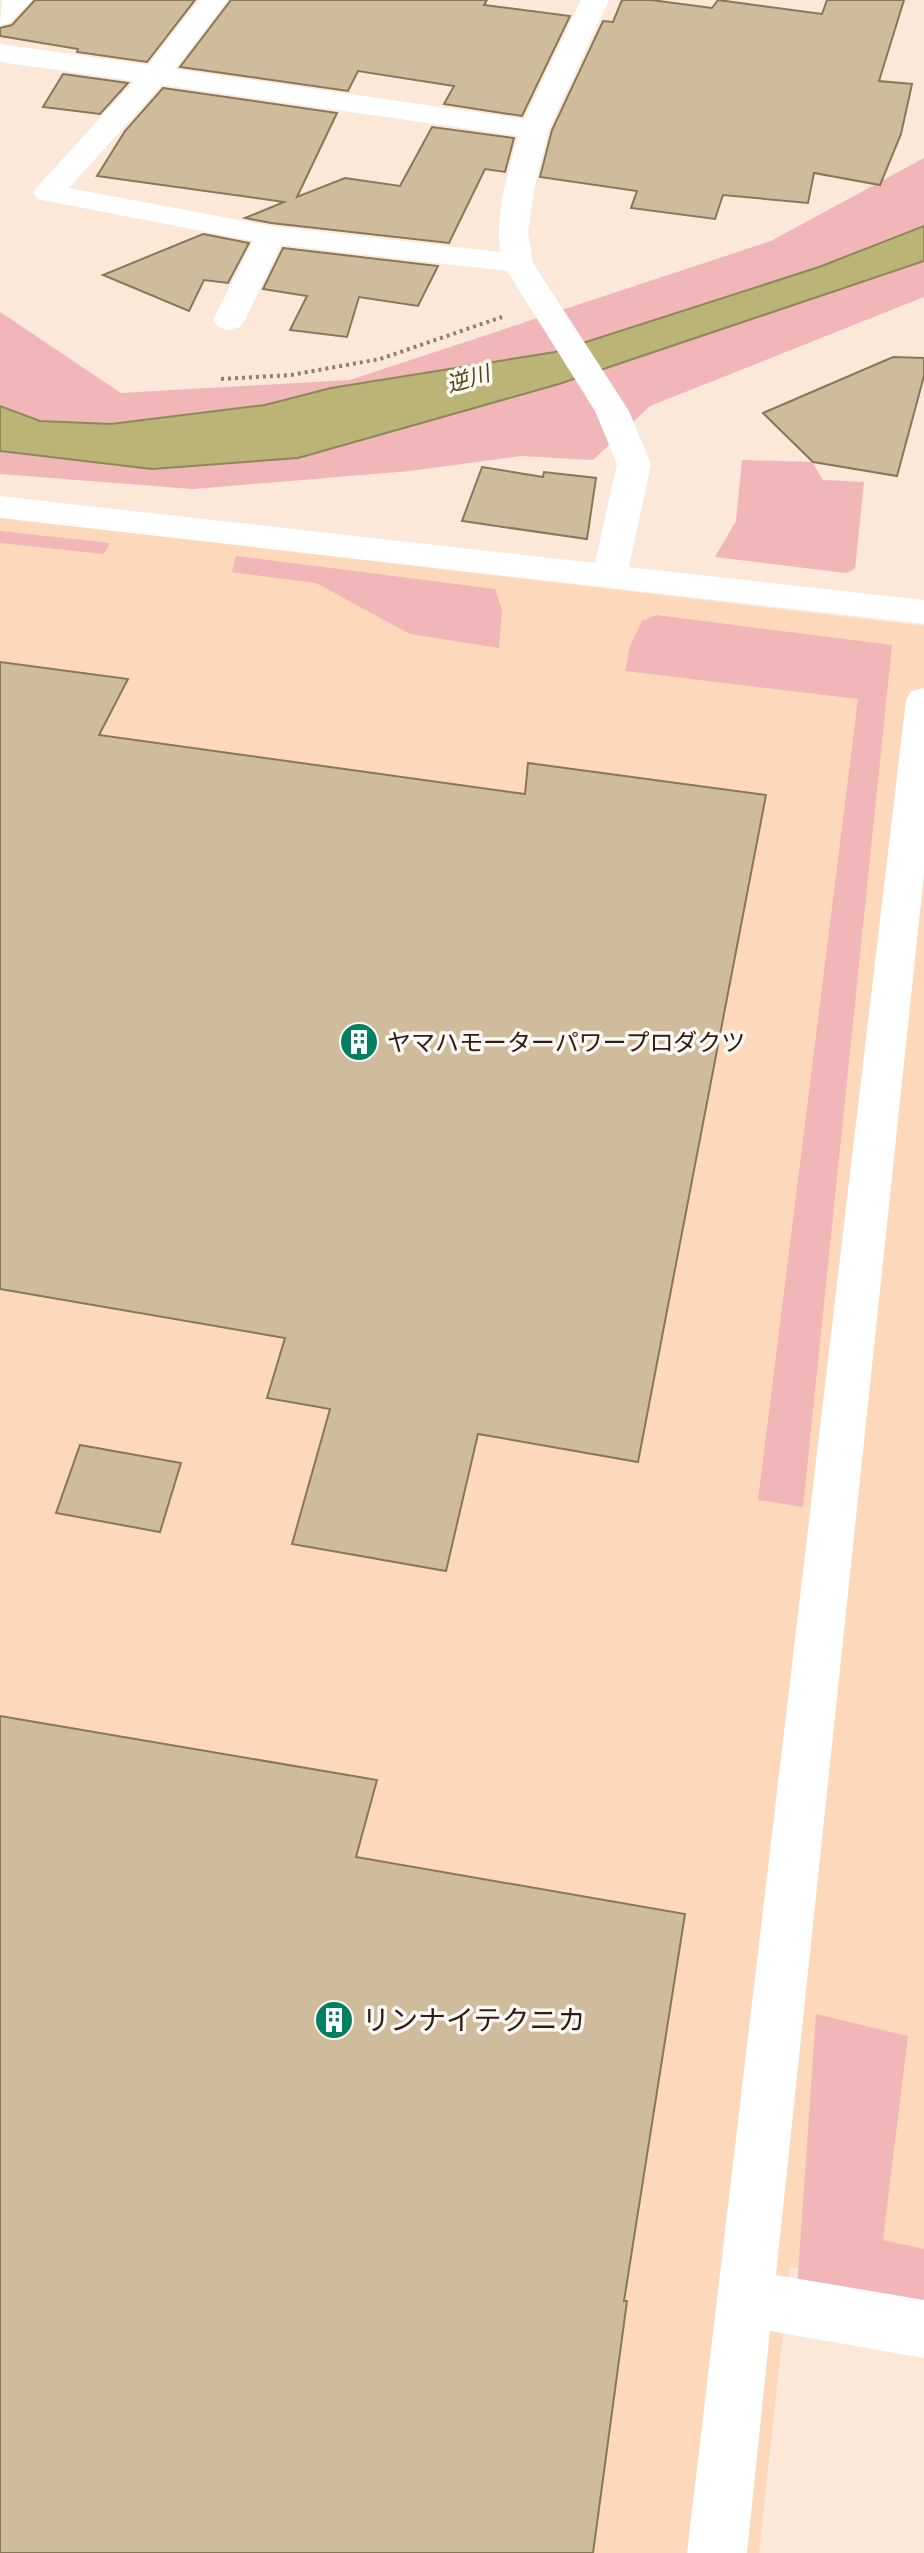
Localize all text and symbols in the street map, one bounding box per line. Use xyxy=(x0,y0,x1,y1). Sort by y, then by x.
water label: 逆川 xyxy=(443,359,495,398)
building icon: ヤマハモーターパワープロダクツ xyxy=(338,1021,380,1063)
place label: ヤマハモーターパワープロダクツ xyxy=(387,1028,745,1057)
building icon: リンナイテクニカ xyxy=(313,1999,355,2041)
place label: リンナイテクニカ xyxy=(362,2003,585,2037)

